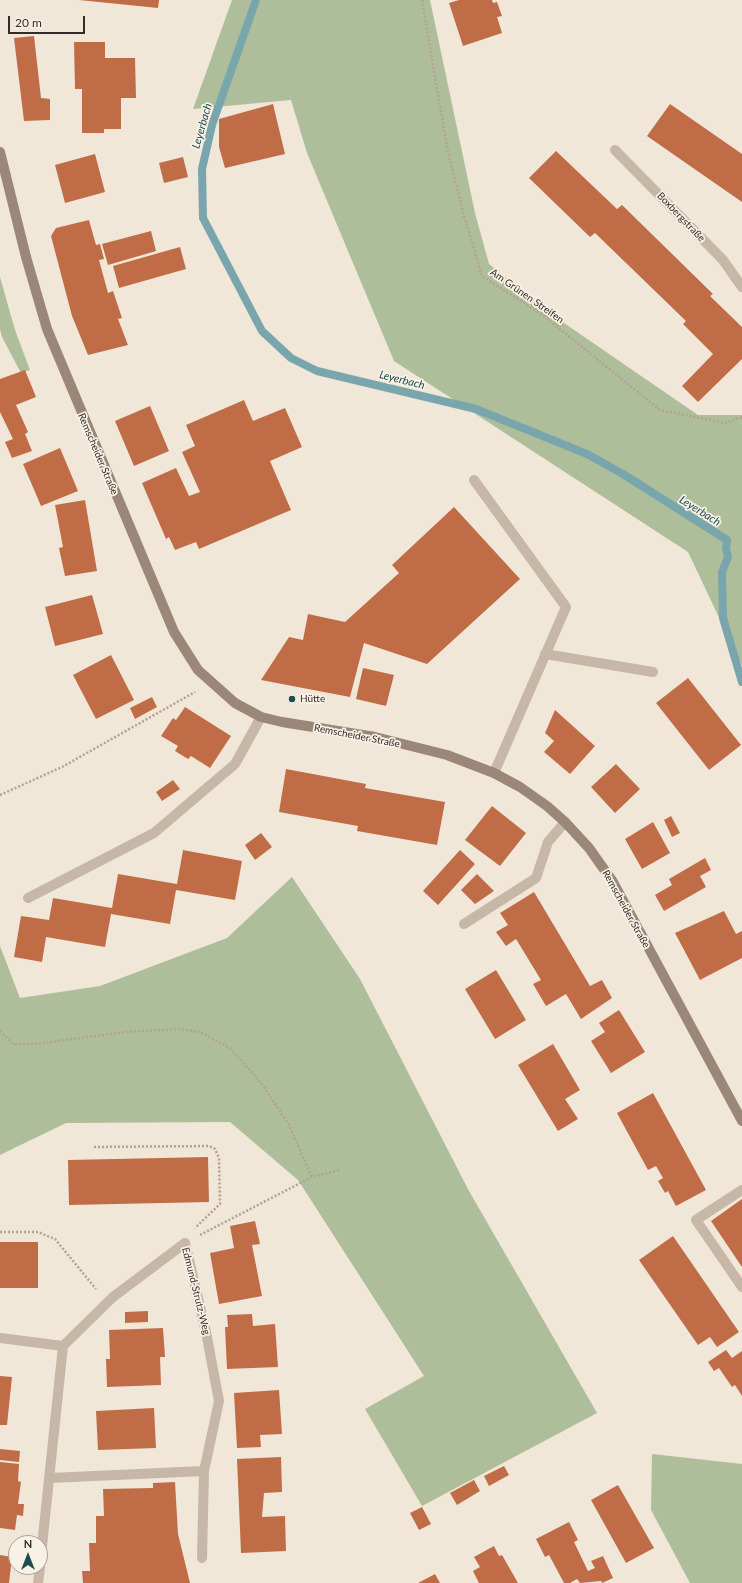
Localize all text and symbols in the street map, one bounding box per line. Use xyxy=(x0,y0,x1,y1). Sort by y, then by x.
scale bar xyxy=(10,8,87,34)
text: 20 m xyxy=(15,15,42,30)
water label: Leyerbach xyxy=(189,102,215,150)
street label: Boxbergstraße xyxy=(654,190,708,244)
street label: Am Grünen Streifen xyxy=(488,266,566,326)
water label: Leyerbach xyxy=(378,368,426,392)
street label: Remscheider Straße xyxy=(75,411,121,497)
water label: Leyerbach xyxy=(677,493,723,529)
place label: Hütte xyxy=(300,693,325,705)
marker: Hütte xyxy=(287,694,297,704)
street label: Remscheider Straße xyxy=(313,722,401,750)
street label: Remscheider Straße xyxy=(600,868,652,950)
street label: Edmund-Strutz-Weg xyxy=(179,1246,213,1336)
north arrow xyxy=(8,1535,48,1575)
text: N xyxy=(24,1537,32,1550)

